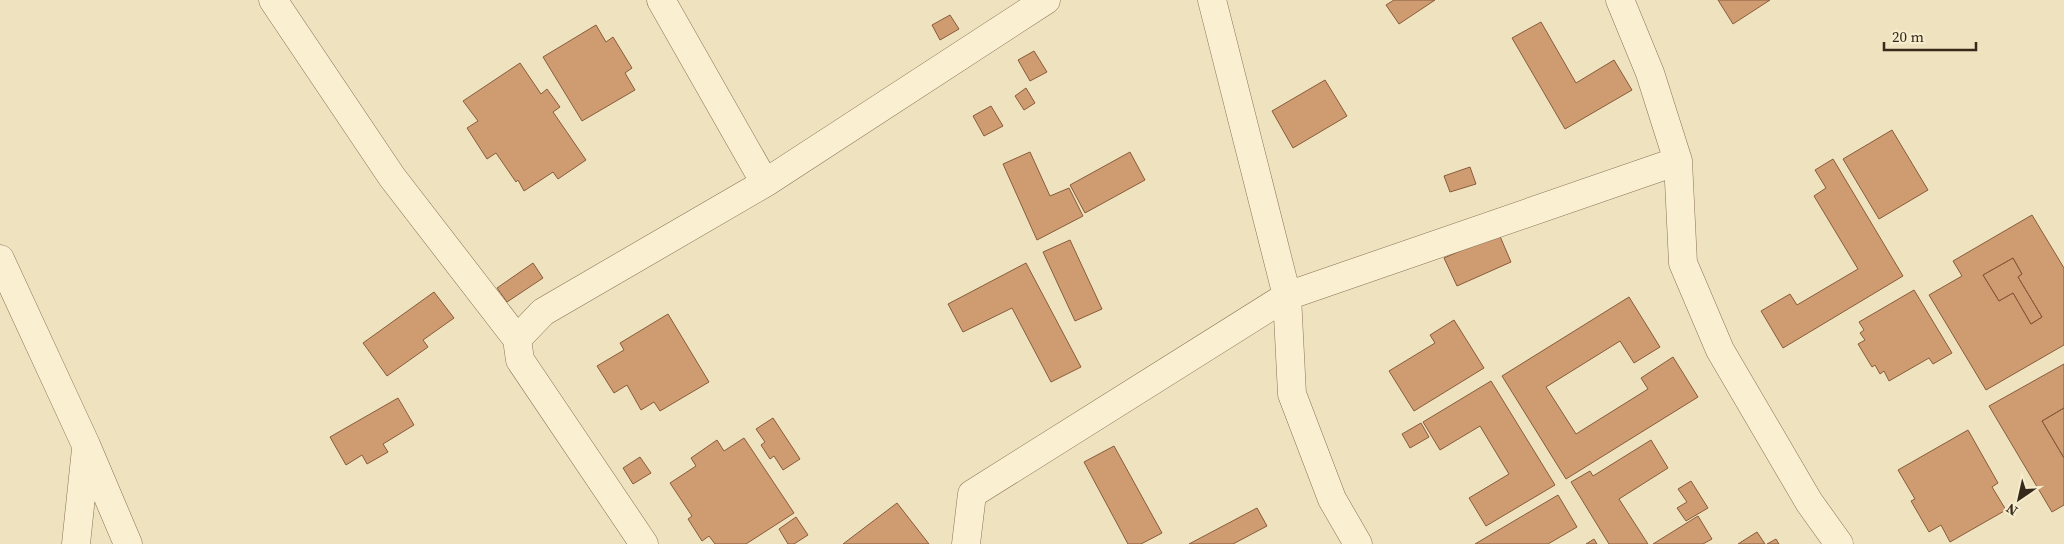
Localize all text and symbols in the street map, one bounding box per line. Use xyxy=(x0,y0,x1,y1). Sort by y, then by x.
scale bar xyxy=(1884,20,1976,52)
text: 20 m xyxy=(1892,26,1924,47)
north arrow xyxy=(1994,474,2044,524)
text: N xyxy=(2002,499,2022,521)

